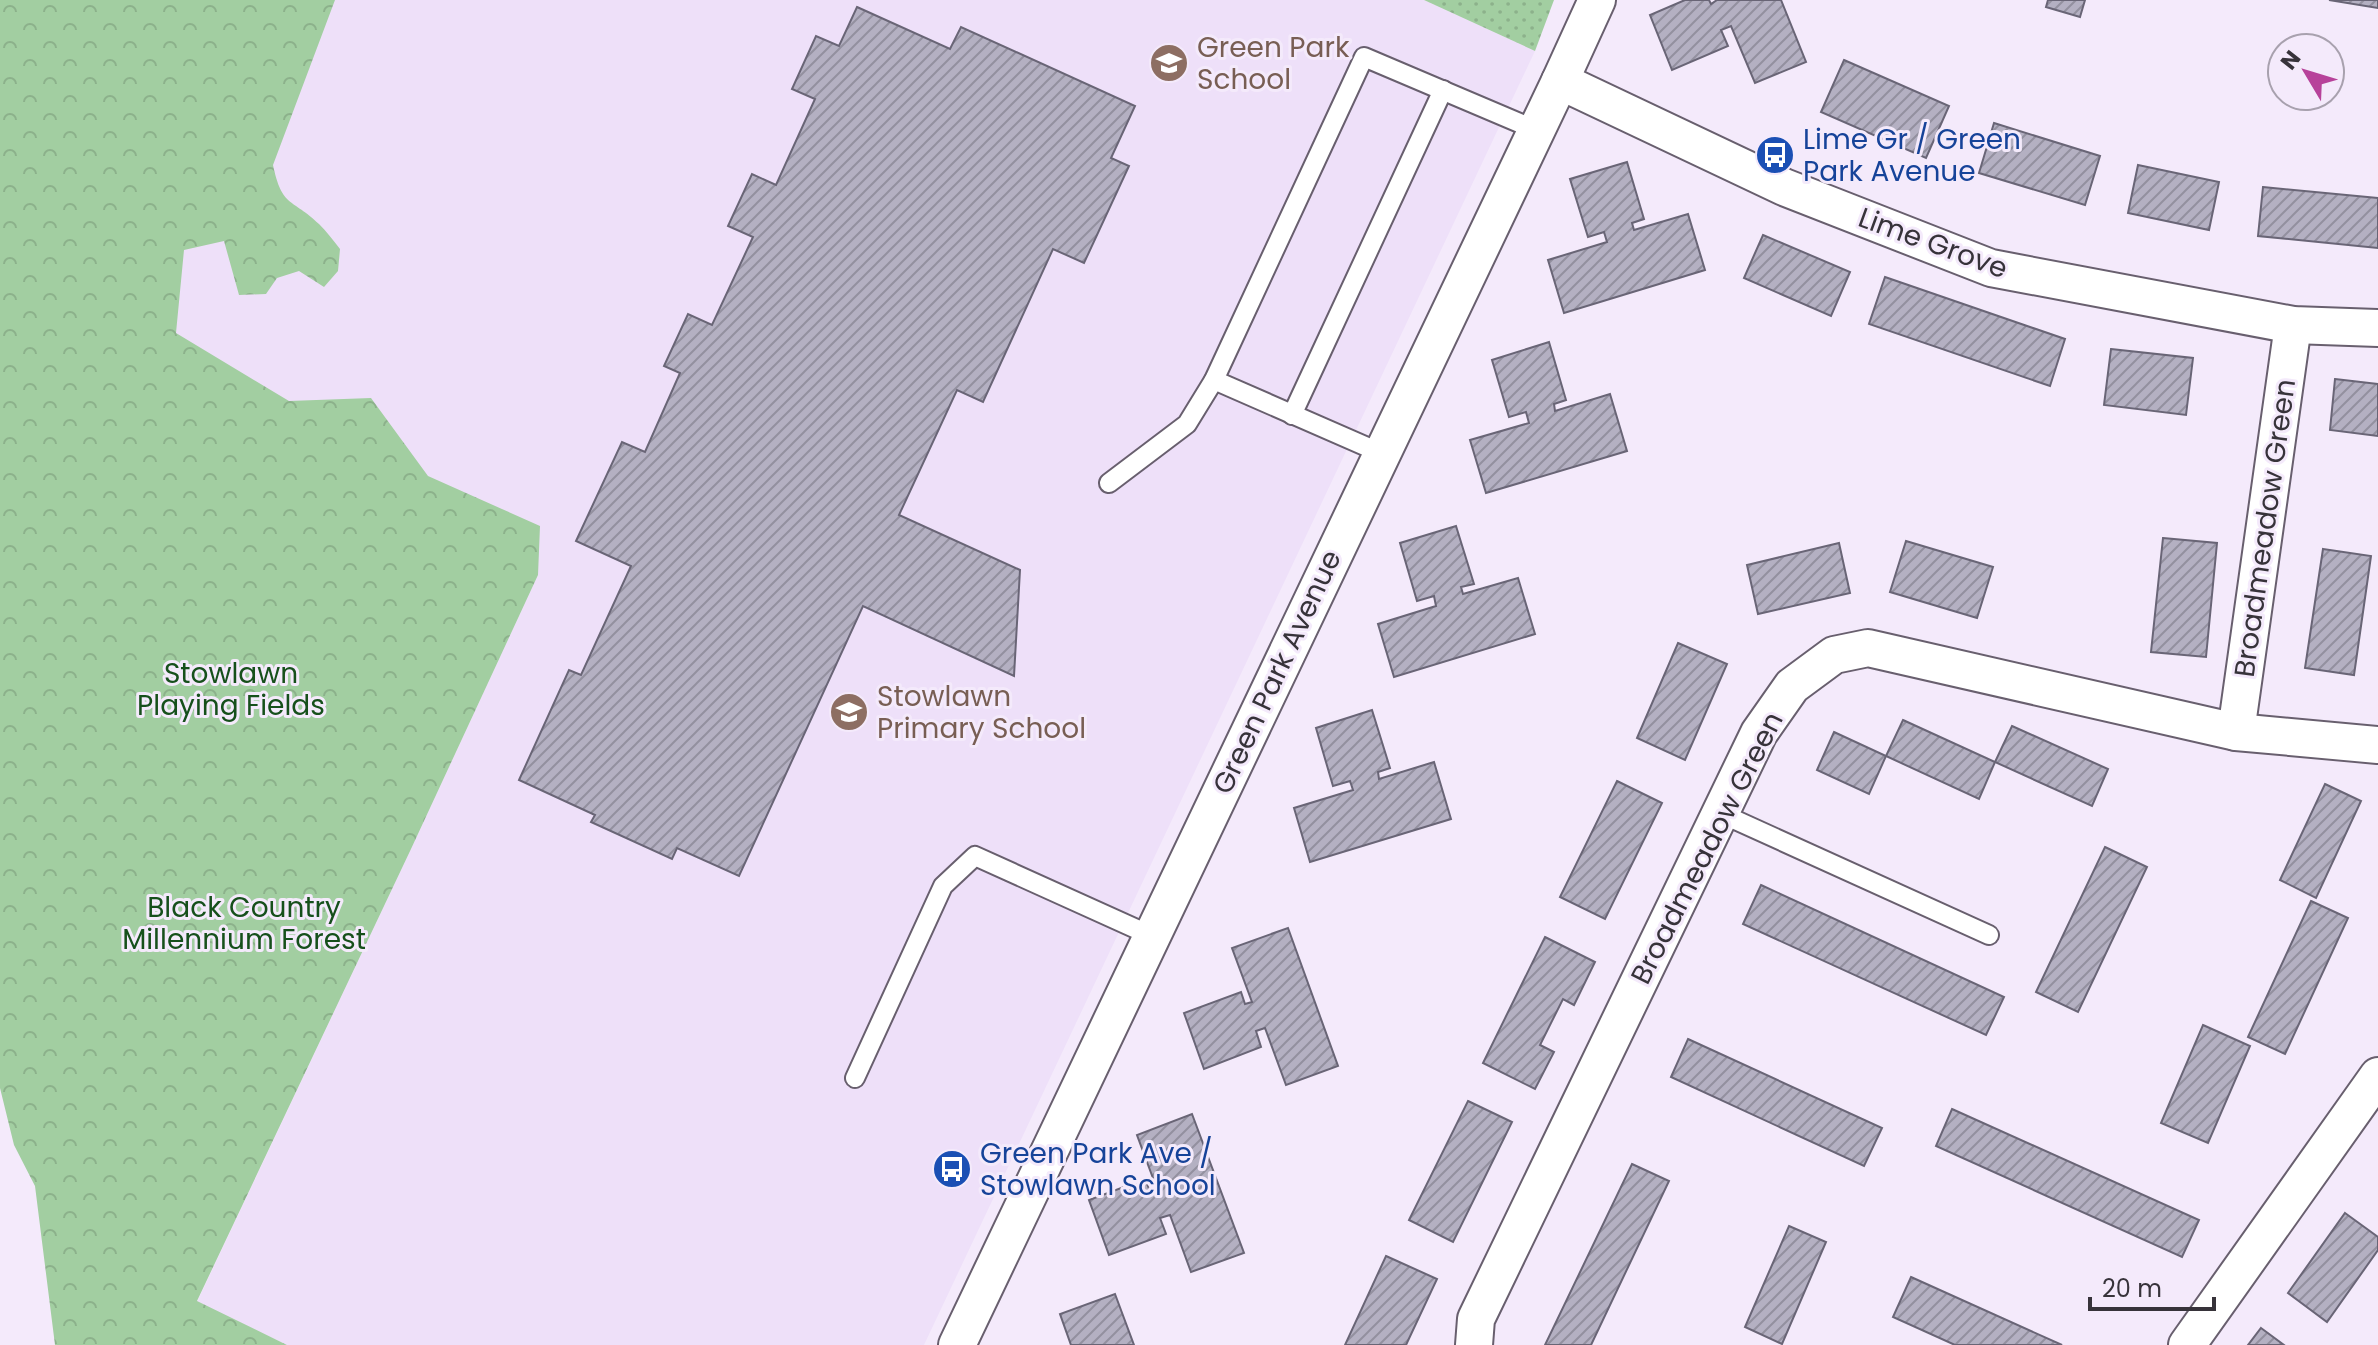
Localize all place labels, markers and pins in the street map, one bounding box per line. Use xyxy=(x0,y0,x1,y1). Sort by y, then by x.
place label: Green Park School xyxy=(1197,28,1350,99)
school or university icon: Green Park School xyxy=(1148,42,1190,84)
place label: Lime Gr / Green Park Avenue xyxy=(1803,120,2021,191)
bus stop icon: Lime Gr / Green Park Avenue xyxy=(1754,134,1796,176)
place label: Stowlawn Primary School xyxy=(877,677,1086,748)
school or university icon: Stowlawn Primary School xyxy=(828,691,870,733)
place label: Green Park Ave / Stowlawn School xyxy=(980,1134,1216,1205)
bus stop icon: Green Park Ave / Stowlawn School xyxy=(931,1148,973,1190)

